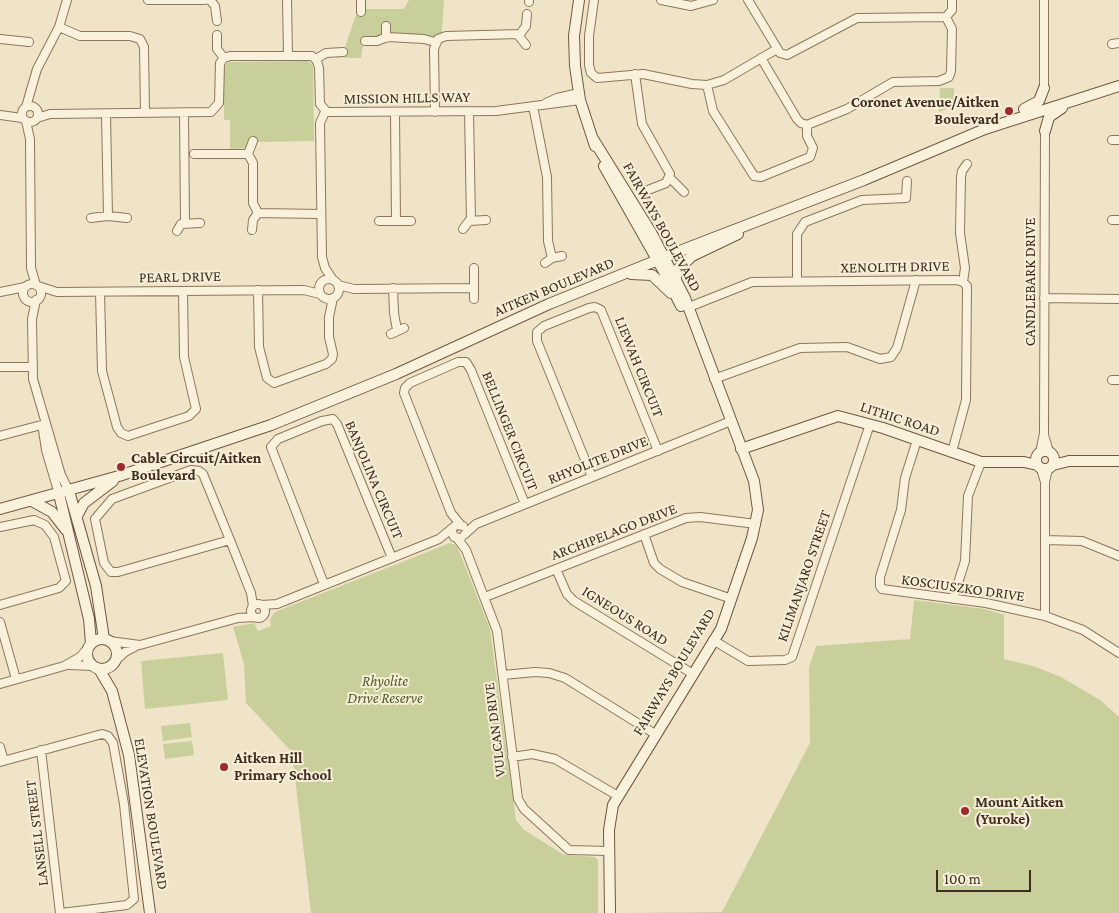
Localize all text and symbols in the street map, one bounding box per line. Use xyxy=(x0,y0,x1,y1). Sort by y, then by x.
street label: MISSION HILLS WAY xyxy=(344,88,470,108)
place label: Coronet Avenue/Aitken Boulevard xyxy=(851,93,999,128)
marker: Coronet Avenue/Aitken Boulevard xyxy=(1003,105,1015,117)
street label: FAIRWAYS BOULEVARD xyxy=(619,159,705,295)
street label: CANDLEBARK DRIVE xyxy=(1021,218,1039,346)
street label: AITKEN BOULEVARD xyxy=(491,254,617,320)
street label: XENOLITH DRIVE xyxy=(840,257,950,277)
street label: PEARL DRIVE xyxy=(139,267,221,287)
street label: LIEWAH CIRCUIT xyxy=(611,314,667,420)
street label: BELLINGER CIRCUIT xyxy=(478,369,542,493)
street label: LITHIC ROAD xyxy=(858,398,942,440)
street label: BANJOLINA CIRCUIT xyxy=(341,418,407,542)
street label: RHYOLITE DRIVE xyxy=(545,432,651,488)
place label: Cable Circuit/Aitken Boulevard xyxy=(131,449,261,484)
marker: Cable Circuit/Aitken Boulevard xyxy=(115,461,127,473)
street label: ARCHIPELAGO DRIVE xyxy=(548,500,680,564)
street label: KILIMANJARO STREET xyxy=(773,508,835,644)
street label: KOSCIUSZKO DRIVE xyxy=(900,570,1026,606)
street label: IGNEOUS ROAD xyxy=(579,582,671,650)
street label: FAIRWAYS BOULEVARD xyxy=(629,605,719,739)
park label: Rhyolite Drive Reserve xyxy=(347,672,423,707)
street label: VULCAN DRIVE xyxy=(480,682,510,778)
street label: ELEVATION BOULEVARD xyxy=(130,737,172,891)
place label: Aitken Hill Primary School xyxy=(234,749,332,784)
marker: Aitken Hill Primary School xyxy=(218,761,230,773)
street label: LANSELL STREET xyxy=(22,779,52,887)
place label: Mount Aitken (Yuroke) xyxy=(975,793,1064,828)
marker: Mount Aitken (Yuroke) xyxy=(959,805,971,817)
scale bar xyxy=(939,860,1034,892)
text: 100 m xyxy=(944,871,981,887)

